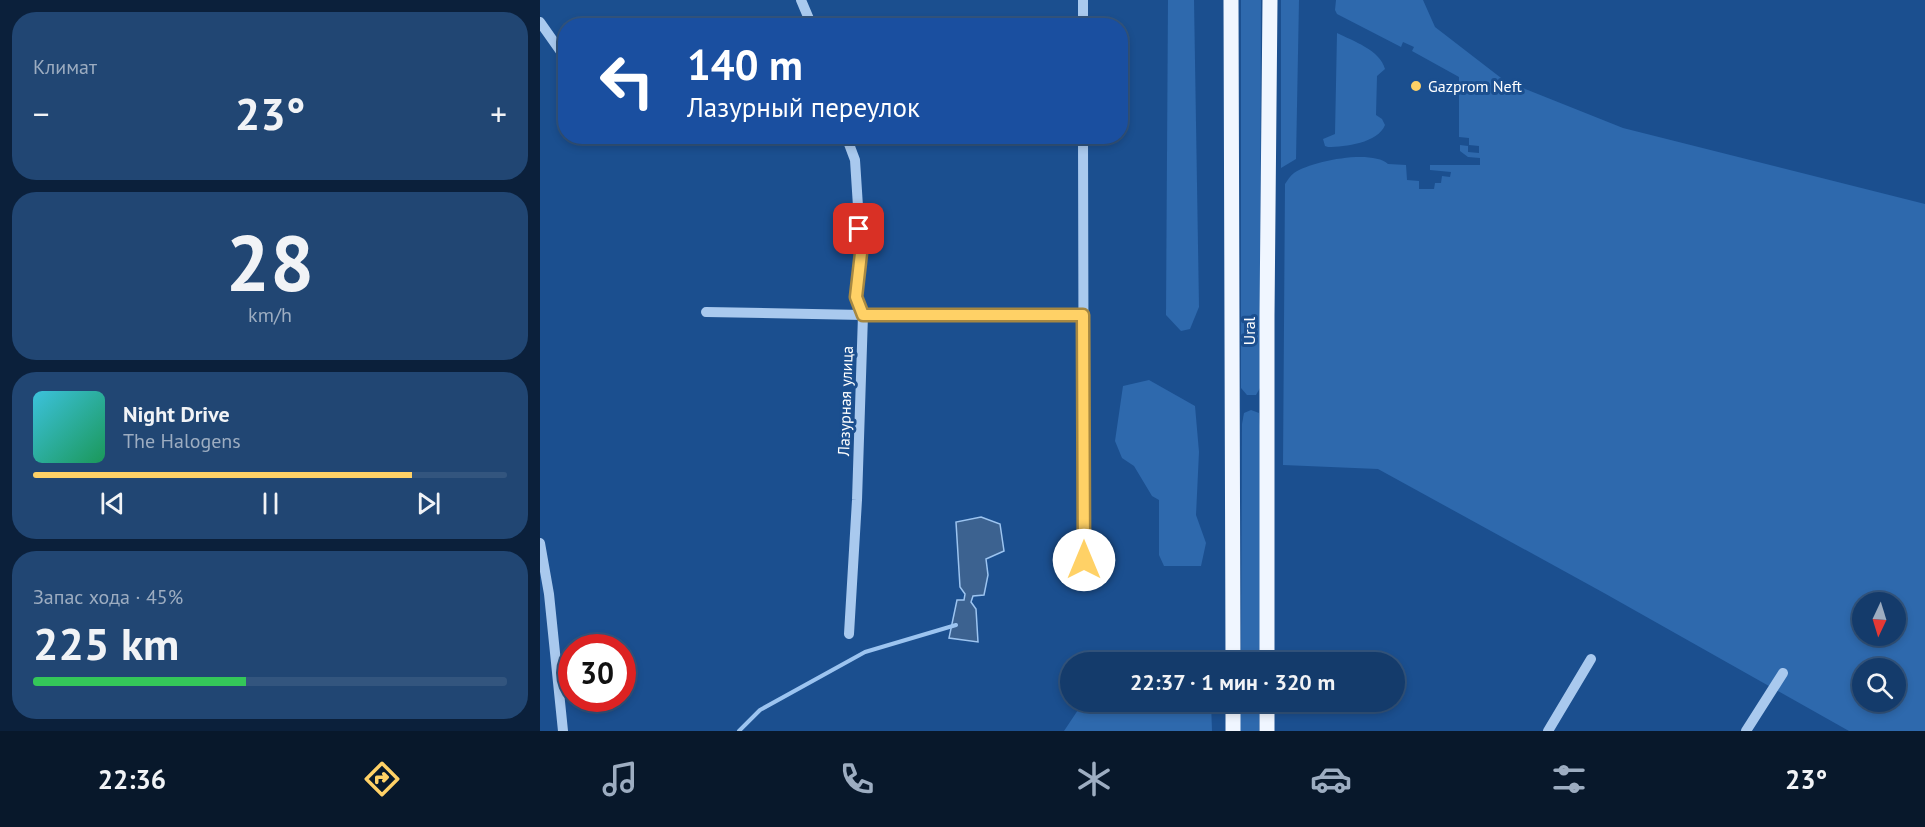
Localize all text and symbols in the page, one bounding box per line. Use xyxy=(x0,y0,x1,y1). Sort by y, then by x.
text: 140 m xyxy=(687,37,803,92)
icon: left xyxy=(588,42,666,120)
text: Климат xyxy=(33,54,97,80)
place label: Gazprom Neft xyxy=(1428,76,1523,96)
marker: Gazprom Neft xyxy=(1409,79,1423,93)
text: 23° xyxy=(235,84,305,142)
text: Лазурный переулок xyxy=(687,90,920,124)
text: − xyxy=(33,92,50,135)
text: + xyxy=(490,92,507,135)
pin xyxy=(833,203,884,254)
text: 28 xyxy=(226,212,314,313)
icon: arrive xyxy=(842,212,875,245)
text: km/h xyxy=(248,302,292,328)
street label: Ural xyxy=(1239,316,1259,345)
street label: Лазурная улица xyxy=(833,346,857,457)
text: Night Drive xyxy=(123,400,230,428)
text: The Halogens xyxy=(123,428,241,454)
icon: previous xyxy=(96,487,129,520)
icon: pause xyxy=(254,487,287,520)
icon: next xyxy=(412,487,445,520)
position arrow xyxy=(1052,528,1116,592)
text: Запас хода · 45% xyxy=(33,584,183,610)
north arrow xyxy=(1852,592,1906,646)
map controls xyxy=(1852,592,1906,712)
text: 225 km xyxy=(33,614,179,672)
speed limit sign: 30 xyxy=(558,634,636,712)
button: search xyxy=(1852,658,1906,712)
text: 22:37 · 1 мин · 320 m xyxy=(1130,668,1335,696)
icon: directions xyxy=(361,758,403,800)
icon: music xyxy=(599,758,641,800)
icon: phone xyxy=(836,758,878,800)
icon: climate xyxy=(1073,758,1115,800)
icon: car xyxy=(1310,758,1352,800)
icon: filters xyxy=(1548,758,1590,800)
text: 22:36 xyxy=(98,762,166,796)
text: 23° xyxy=(1785,762,1827,796)

